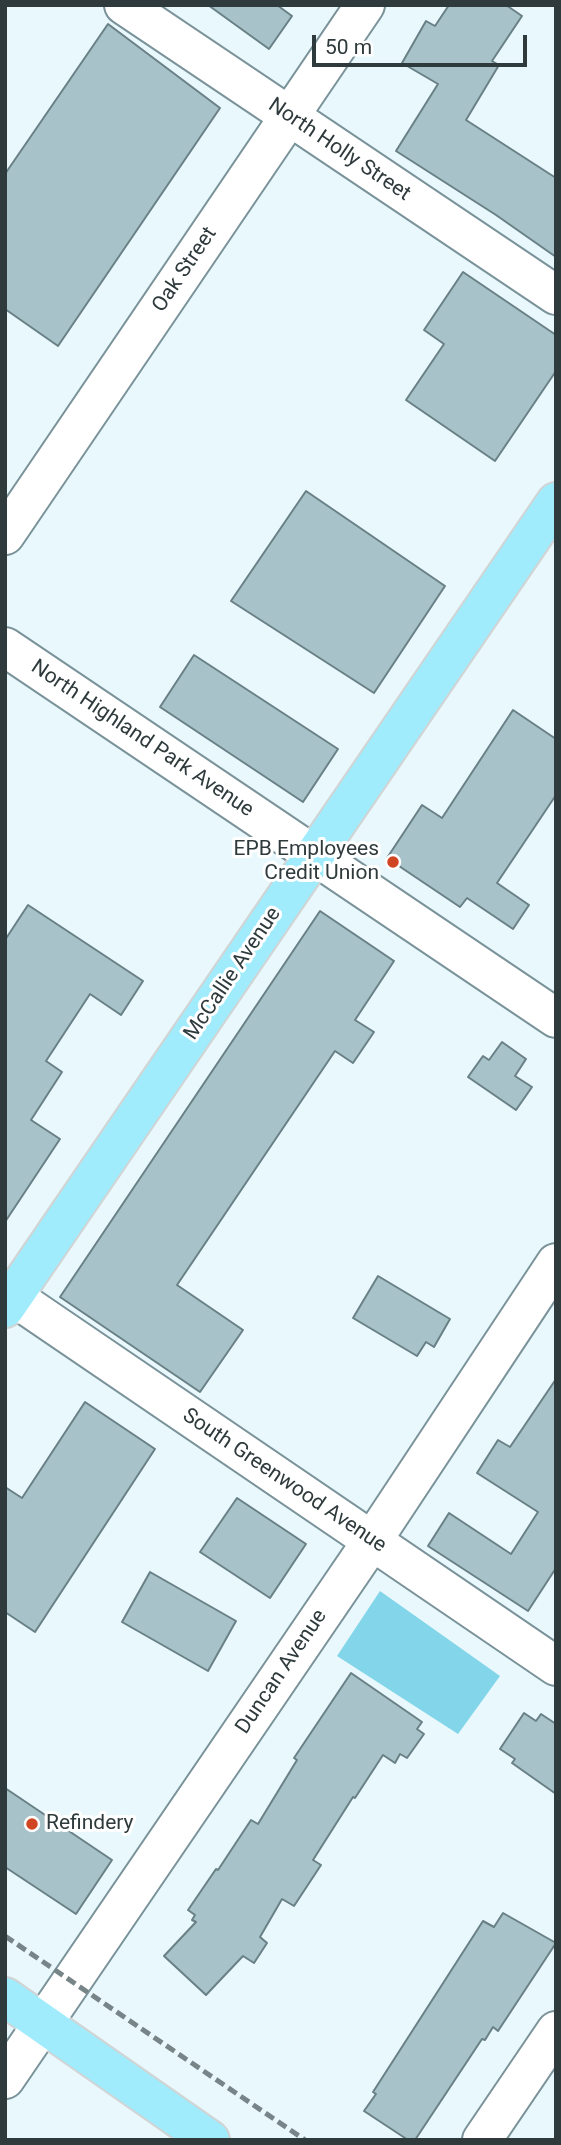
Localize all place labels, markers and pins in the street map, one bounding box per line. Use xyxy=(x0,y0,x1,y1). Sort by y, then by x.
place label: EPB Employees Credit Union xyxy=(234,837,379,887)
marker: EPB Employees Credit Union xyxy=(385,854,401,870)
place label: Refindery xyxy=(46,1811,134,1837)
marker: Refindery xyxy=(24,1816,40,1832)

